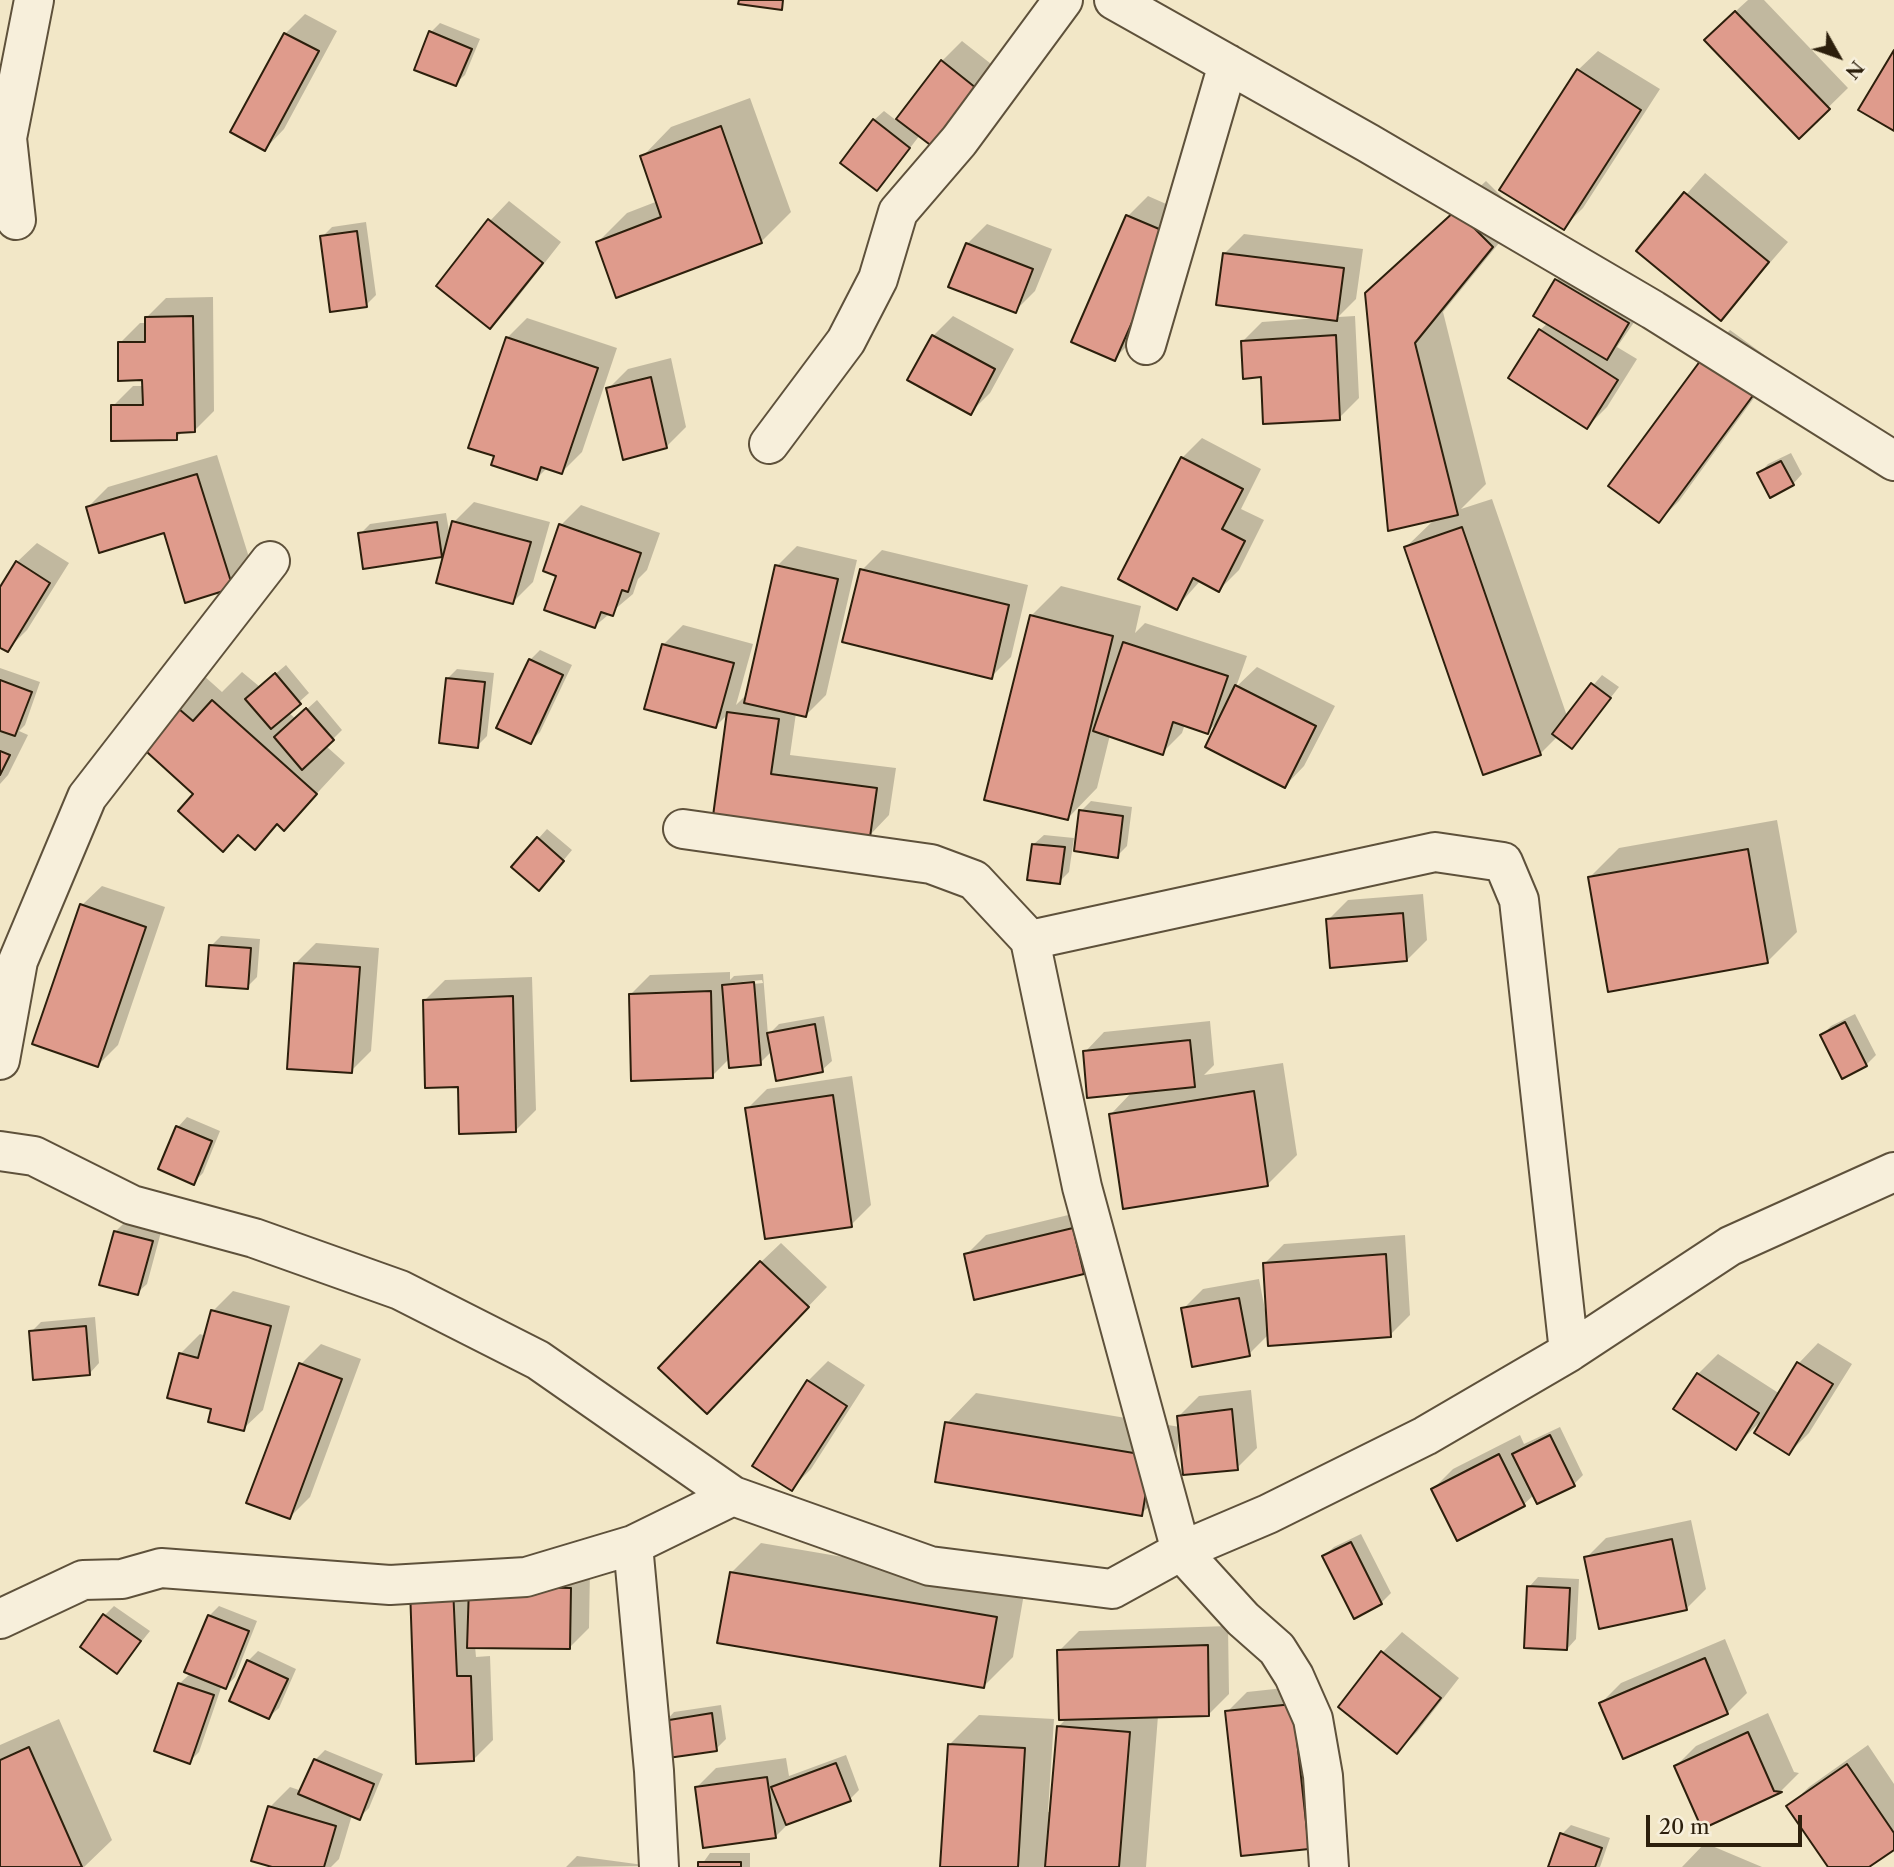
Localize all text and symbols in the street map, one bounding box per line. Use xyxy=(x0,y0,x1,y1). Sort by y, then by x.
north arrow xyxy=(1803,21,1873,91)
text: N xyxy=(1840,56,1869,84)
scale bar xyxy=(1649,1800,1805,1844)
text: 20 m xyxy=(1659,1814,1710,1839)

